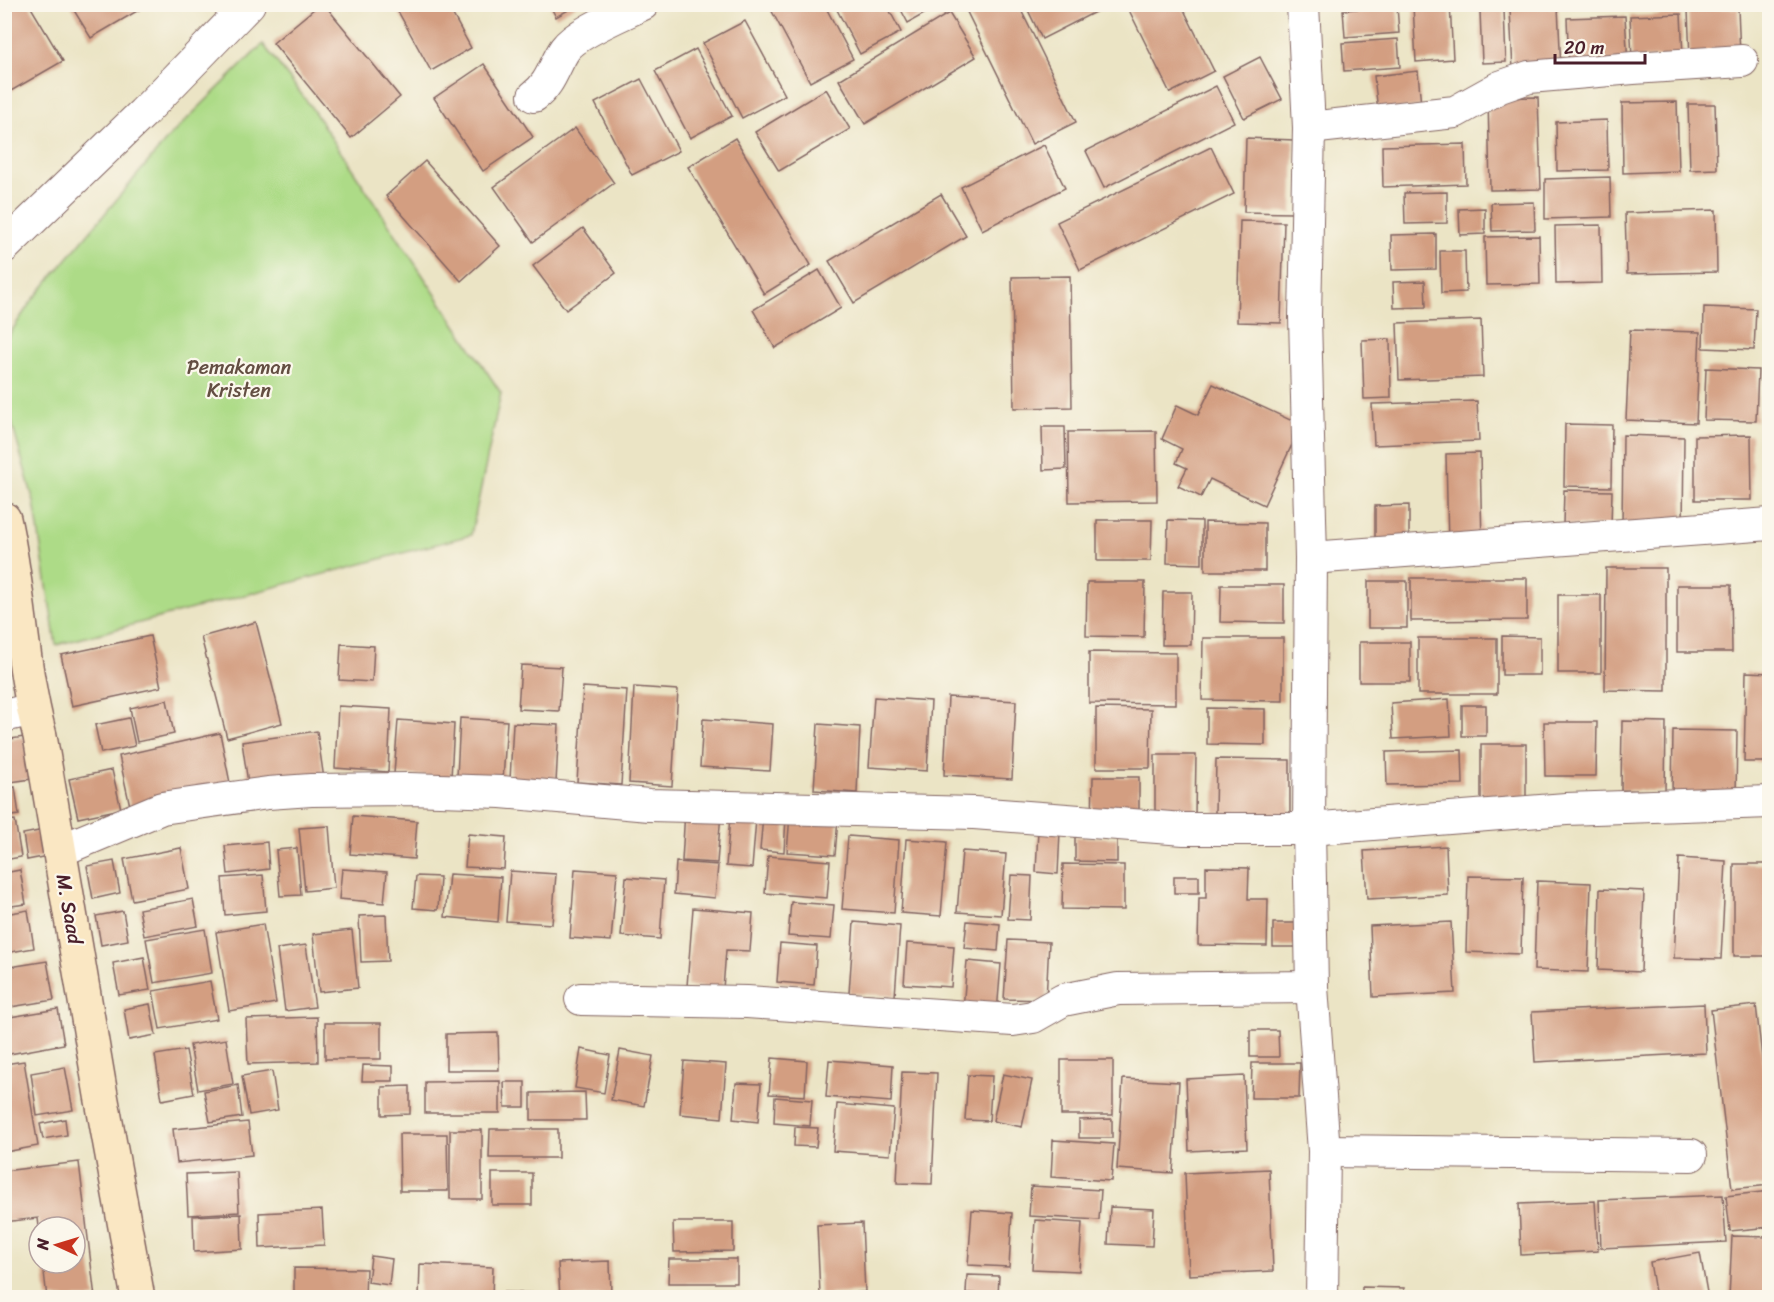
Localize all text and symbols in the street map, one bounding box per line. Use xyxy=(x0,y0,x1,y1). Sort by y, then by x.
scale bar xyxy=(1555,27,1645,65)
text: 20 m xyxy=(1564,32,1604,64)
park label: Pemakaman Kristen xyxy=(187,350,292,408)
street label: M. Saad xyxy=(46,871,93,948)
north arrow xyxy=(27,1215,87,1275)
text: N xyxy=(28,1237,57,1252)

